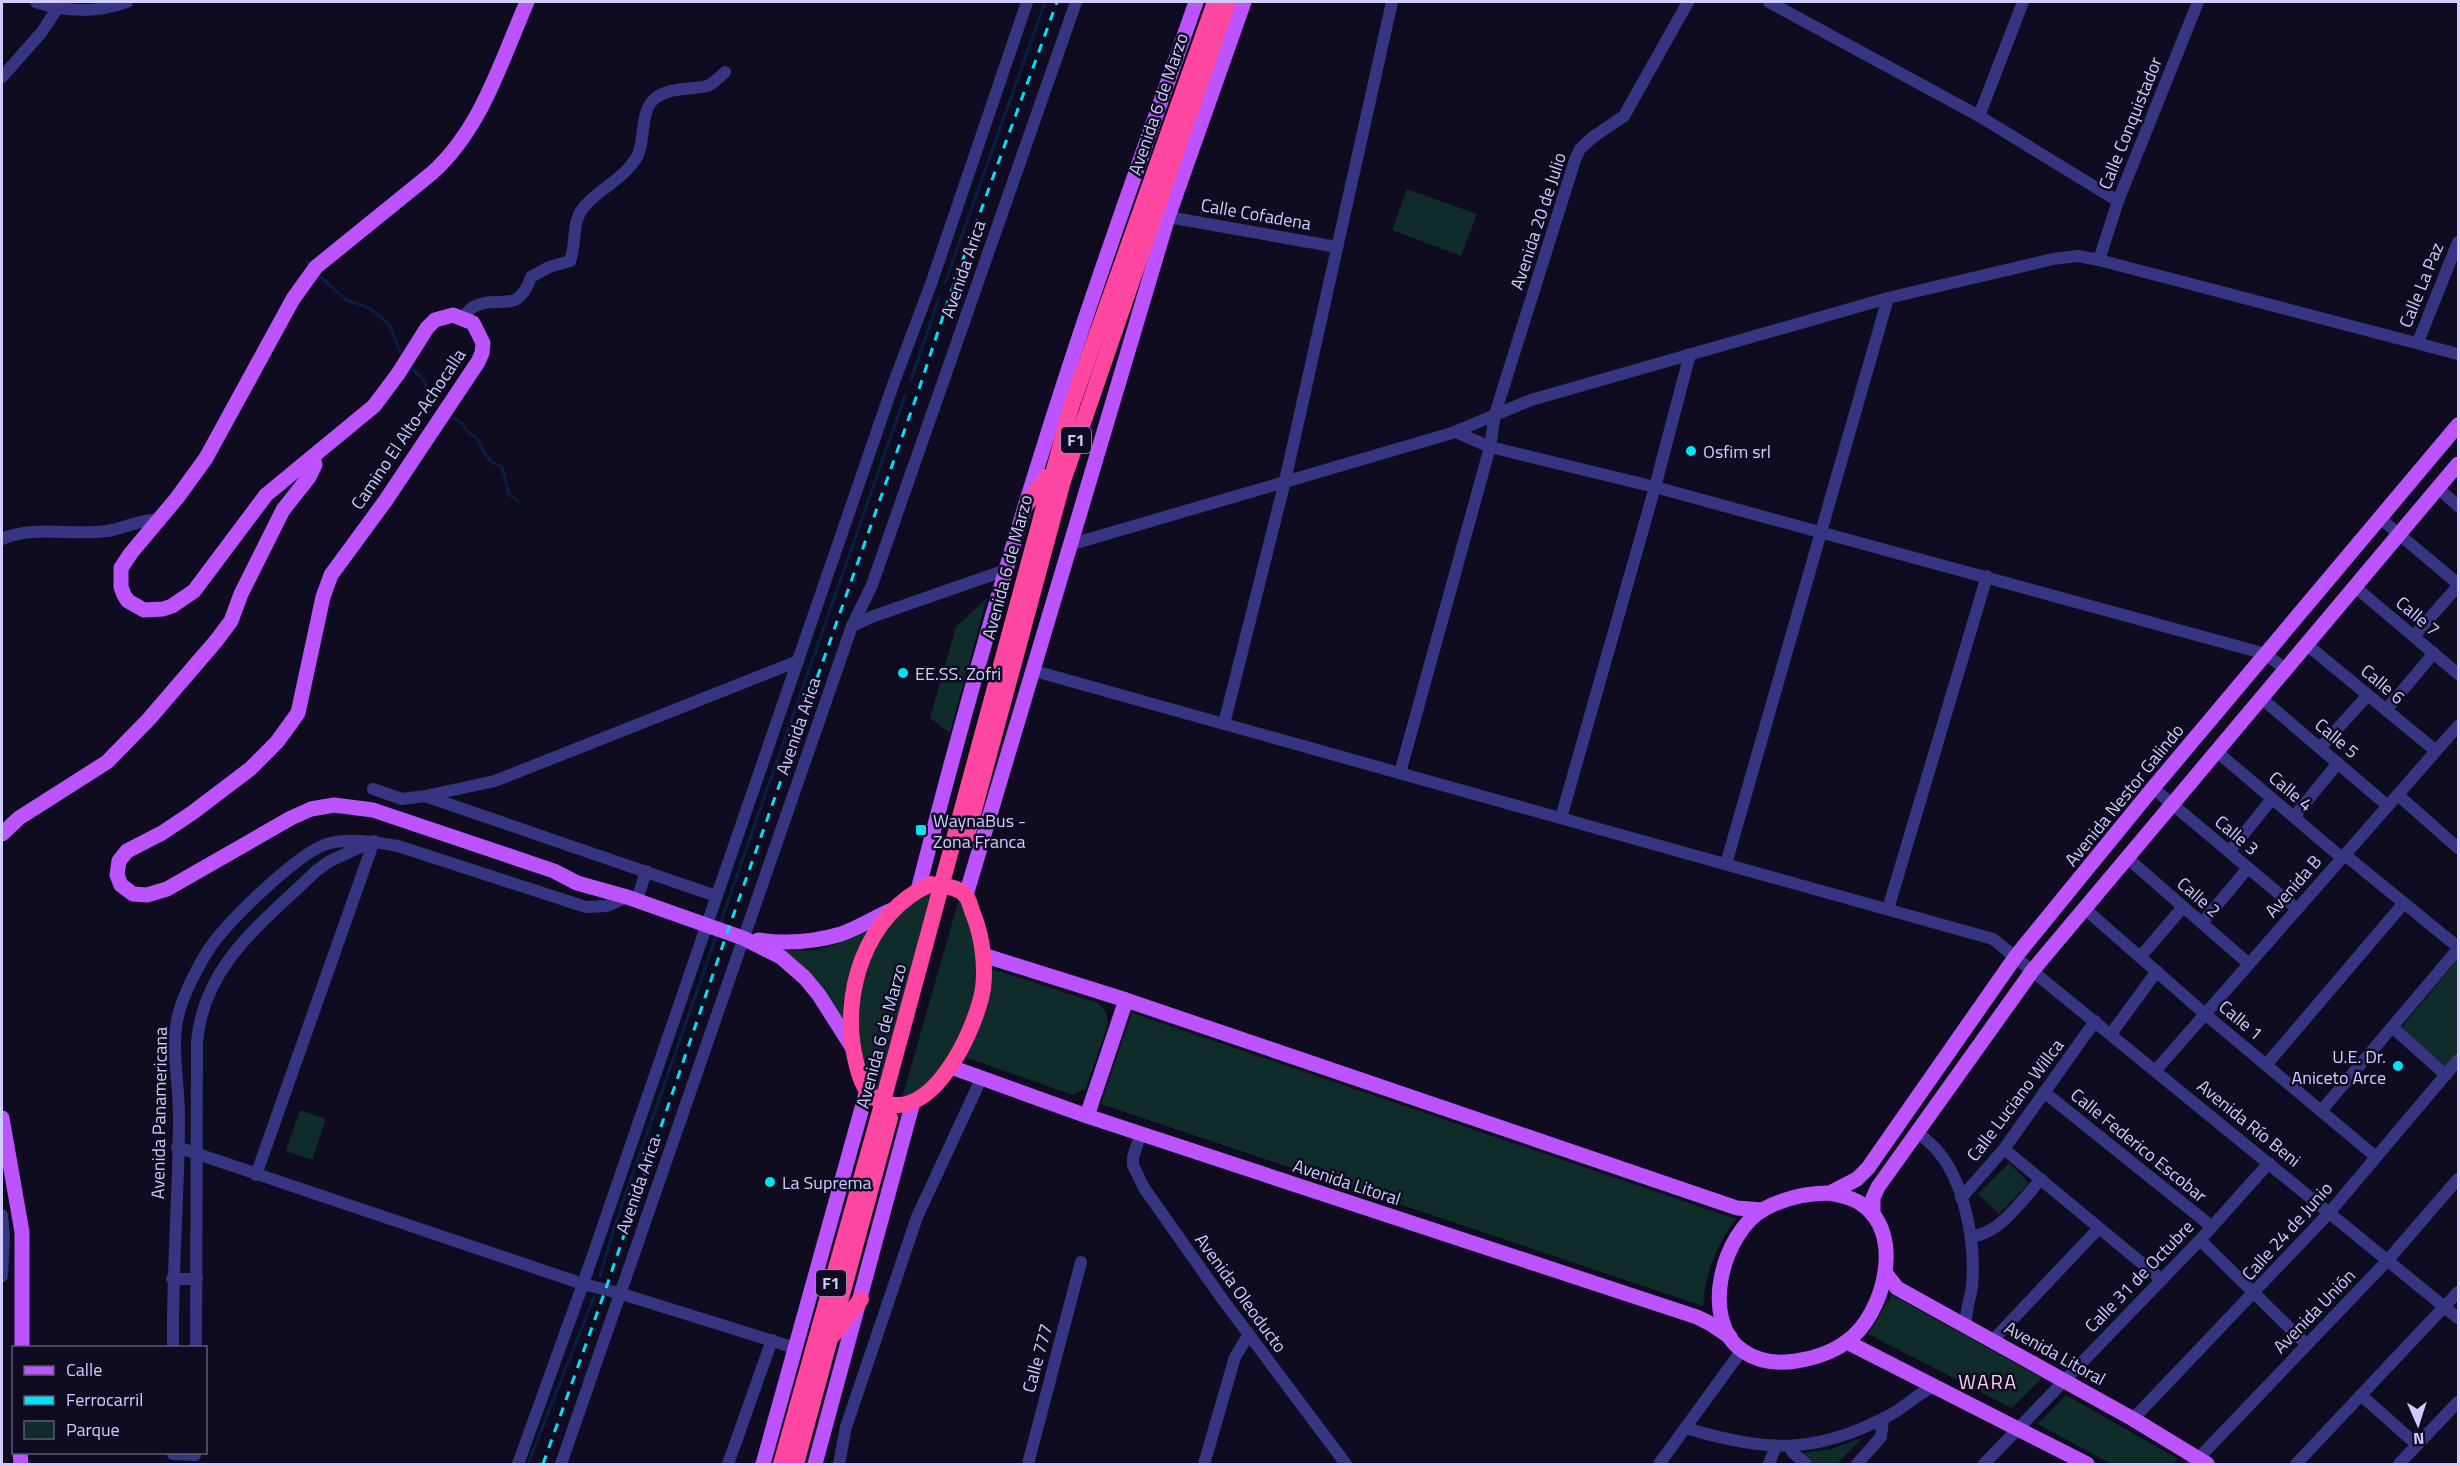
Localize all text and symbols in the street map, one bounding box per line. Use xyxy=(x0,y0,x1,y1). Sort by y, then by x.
street label: Avenida 6 de Marzo xyxy=(1121,29,1195,179)
street label: Calle Conquistador xyxy=(2091,53,2169,193)
street label: Avenida 20 de Julio xyxy=(1503,149,1573,293)
street label: Calle Cofadena xyxy=(1199,191,1313,237)
street label: Avenida Arica xyxy=(934,216,992,322)
street label: Calle La Paz xyxy=(2392,238,2450,332)
street label: Camino El Alto-Achocalla xyxy=(344,343,472,515)
road number: F1 xyxy=(1061,427,1091,453)
place label: Osfim srl xyxy=(1703,438,1771,465)
marker: Osfim srl xyxy=(1684,444,1698,458)
street label: Avenida 6 de Marzo xyxy=(975,492,1039,642)
street label: Calle 7 xyxy=(2390,590,2446,642)
street label: Calle 6 xyxy=(2355,658,2411,710)
place label: EE.SS. Zofri xyxy=(915,660,1001,687)
marker: EE.SS. Zofri xyxy=(896,666,910,680)
street label: Avenida Arica xyxy=(769,673,827,779)
street label: Calle 5 xyxy=(2309,712,2365,764)
street label: Avenida Nestor Galindo xyxy=(2058,718,2190,872)
street label: Calle 4 xyxy=(2263,765,2319,817)
place label: WaynaBus - Zona Franca xyxy=(933,807,1026,855)
street label: Calle 3 xyxy=(2209,809,2265,861)
marker: WaynaBus - Zona Franca xyxy=(914,823,928,837)
street label: Avenida B xyxy=(2258,849,2328,923)
street label: Calle 2 xyxy=(2171,870,2227,924)
street label: Avenida 6 de Marzo xyxy=(849,961,913,1111)
street label: Calle 1 xyxy=(2213,994,2269,1046)
street label: Avenida Panamericana xyxy=(144,1027,174,1199)
street label: Calle Luciano Willca xyxy=(1960,1033,2070,1167)
place label: U.E. Dr. Aniceto Arce xyxy=(2292,1043,2386,1091)
marker: U.E. Dr. Aniceto Arce xyxy=(2391,1059,2405,1073)
street label: Avenida Río Beni xyxy=(2191,1073,2307,1173)
street label: Calle Federico Escobar xyxy=(2065,1081,2213,1209)
street label: Avenida Arica xyxy=(609,1132,667,1238)
street label: Avenida Litoral xyxy=(1290,1152,1404,1212)
place label: La Suprema xyxy=(782,1169,872,1196)
marker: La Suprema xyxy=(763,1175,777,1189)
street label: Calle 24 de Junio xyxy=(2235,1176,2339,1286)
street label: Calle 31 de Octubre xyxy=(2078,1214,2200,1338)
street label: Avenida Oleoducto xyxy=(1188,1228,1294,1358)
street label: Avenida Unión xyxy=(2267,1263,2361,1359)
road number: F1 xyxy=(816,1270,846,1296)
street label: Avenida Litoral xyxy=(2000,1314,2110,1392)
street label: Calle 777 xyxy=(1015,1320,1059,1396)
legend xyxy=(12,1346,207,1454)
text: Calle xyxy=(66,1356,102,1383)
district label: WARA xyxy=(1958,1366,2018,1397)
text: Ferrocarril xyxy=(66,1386,143,1413)
north arrow xyxy=(2388,1394,2448,1454)
text: Parque xyxy=(66,1416,120,1443)
text: N xyxy=(2413,1427,2425,1451)

